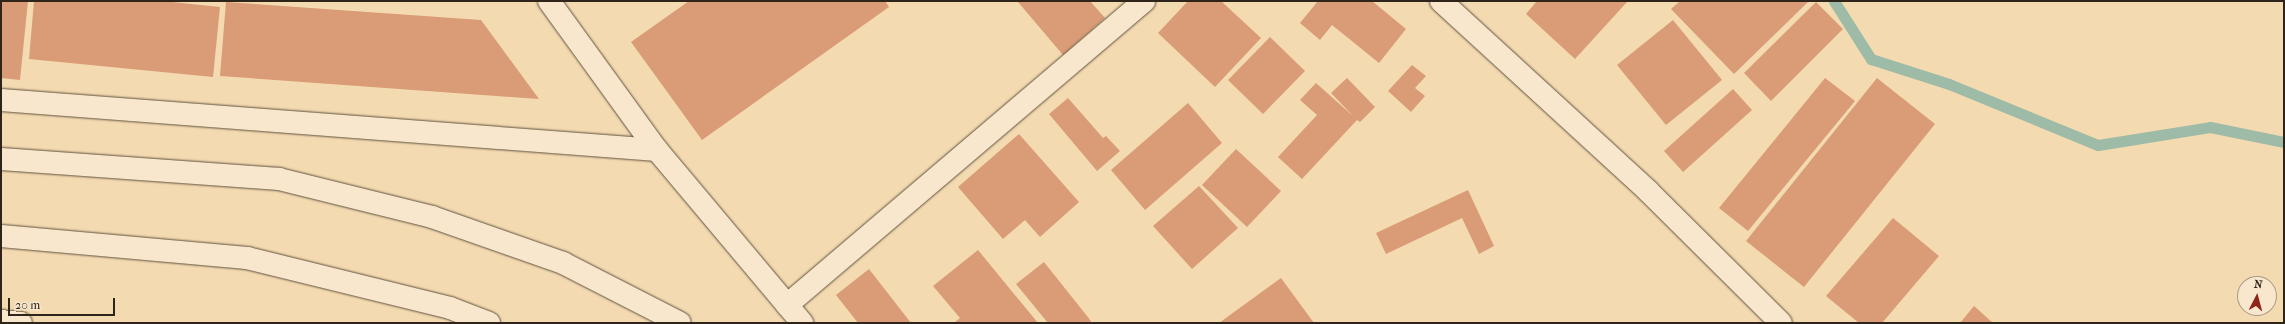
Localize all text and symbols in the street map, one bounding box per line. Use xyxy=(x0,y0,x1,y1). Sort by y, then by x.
north arrow xyxy=(2237,276,2277,316)
text: N xyxy=(2253,278,2263,291)
scale bar xyxy=(10,290,117,316)
text: 20 m xyxy=(15,298,40,312)

